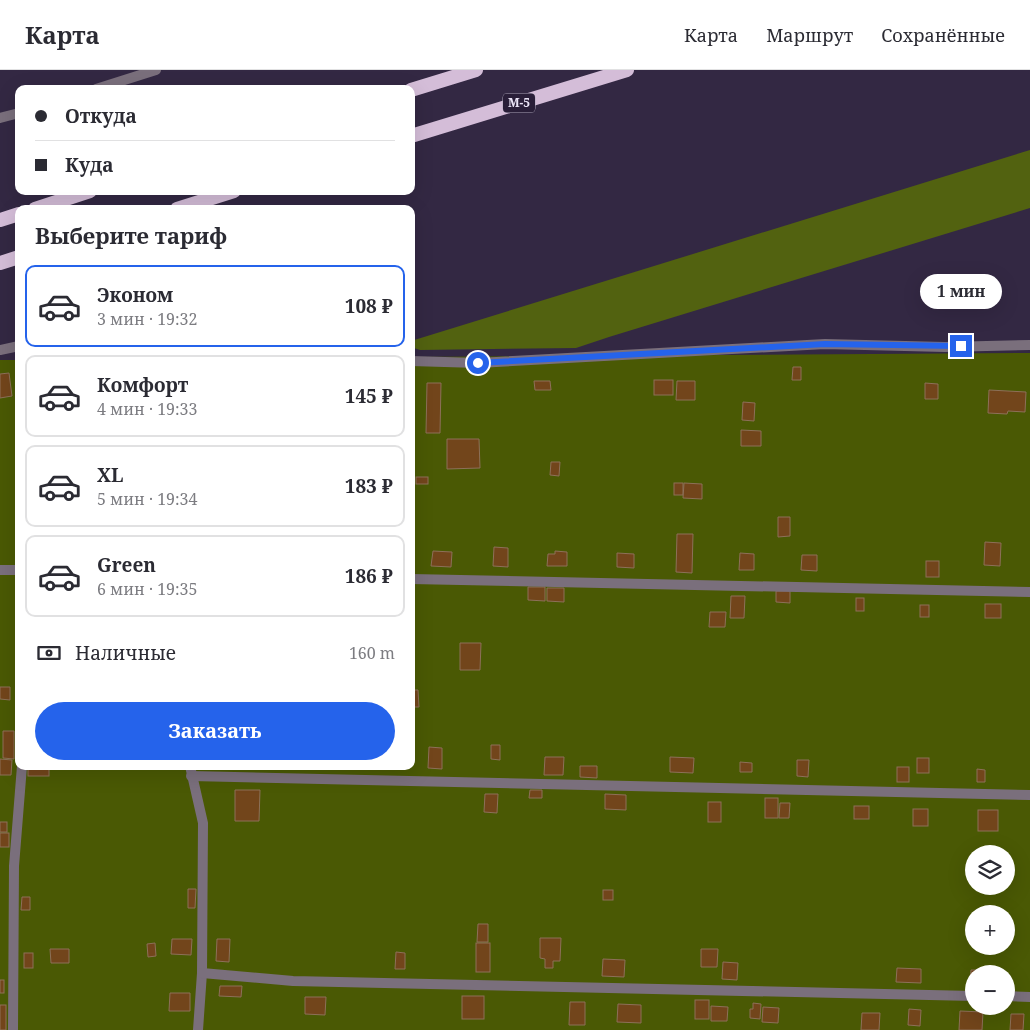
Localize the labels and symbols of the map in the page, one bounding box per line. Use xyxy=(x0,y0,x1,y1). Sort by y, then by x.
road number: М-5 xyxy=(503,93,535,112)
callout: 1 мин xyxy=(920,274,1002,308)
route end xyxy=(950,335,972,357)
route start xyxy=(467,352,489,374)

